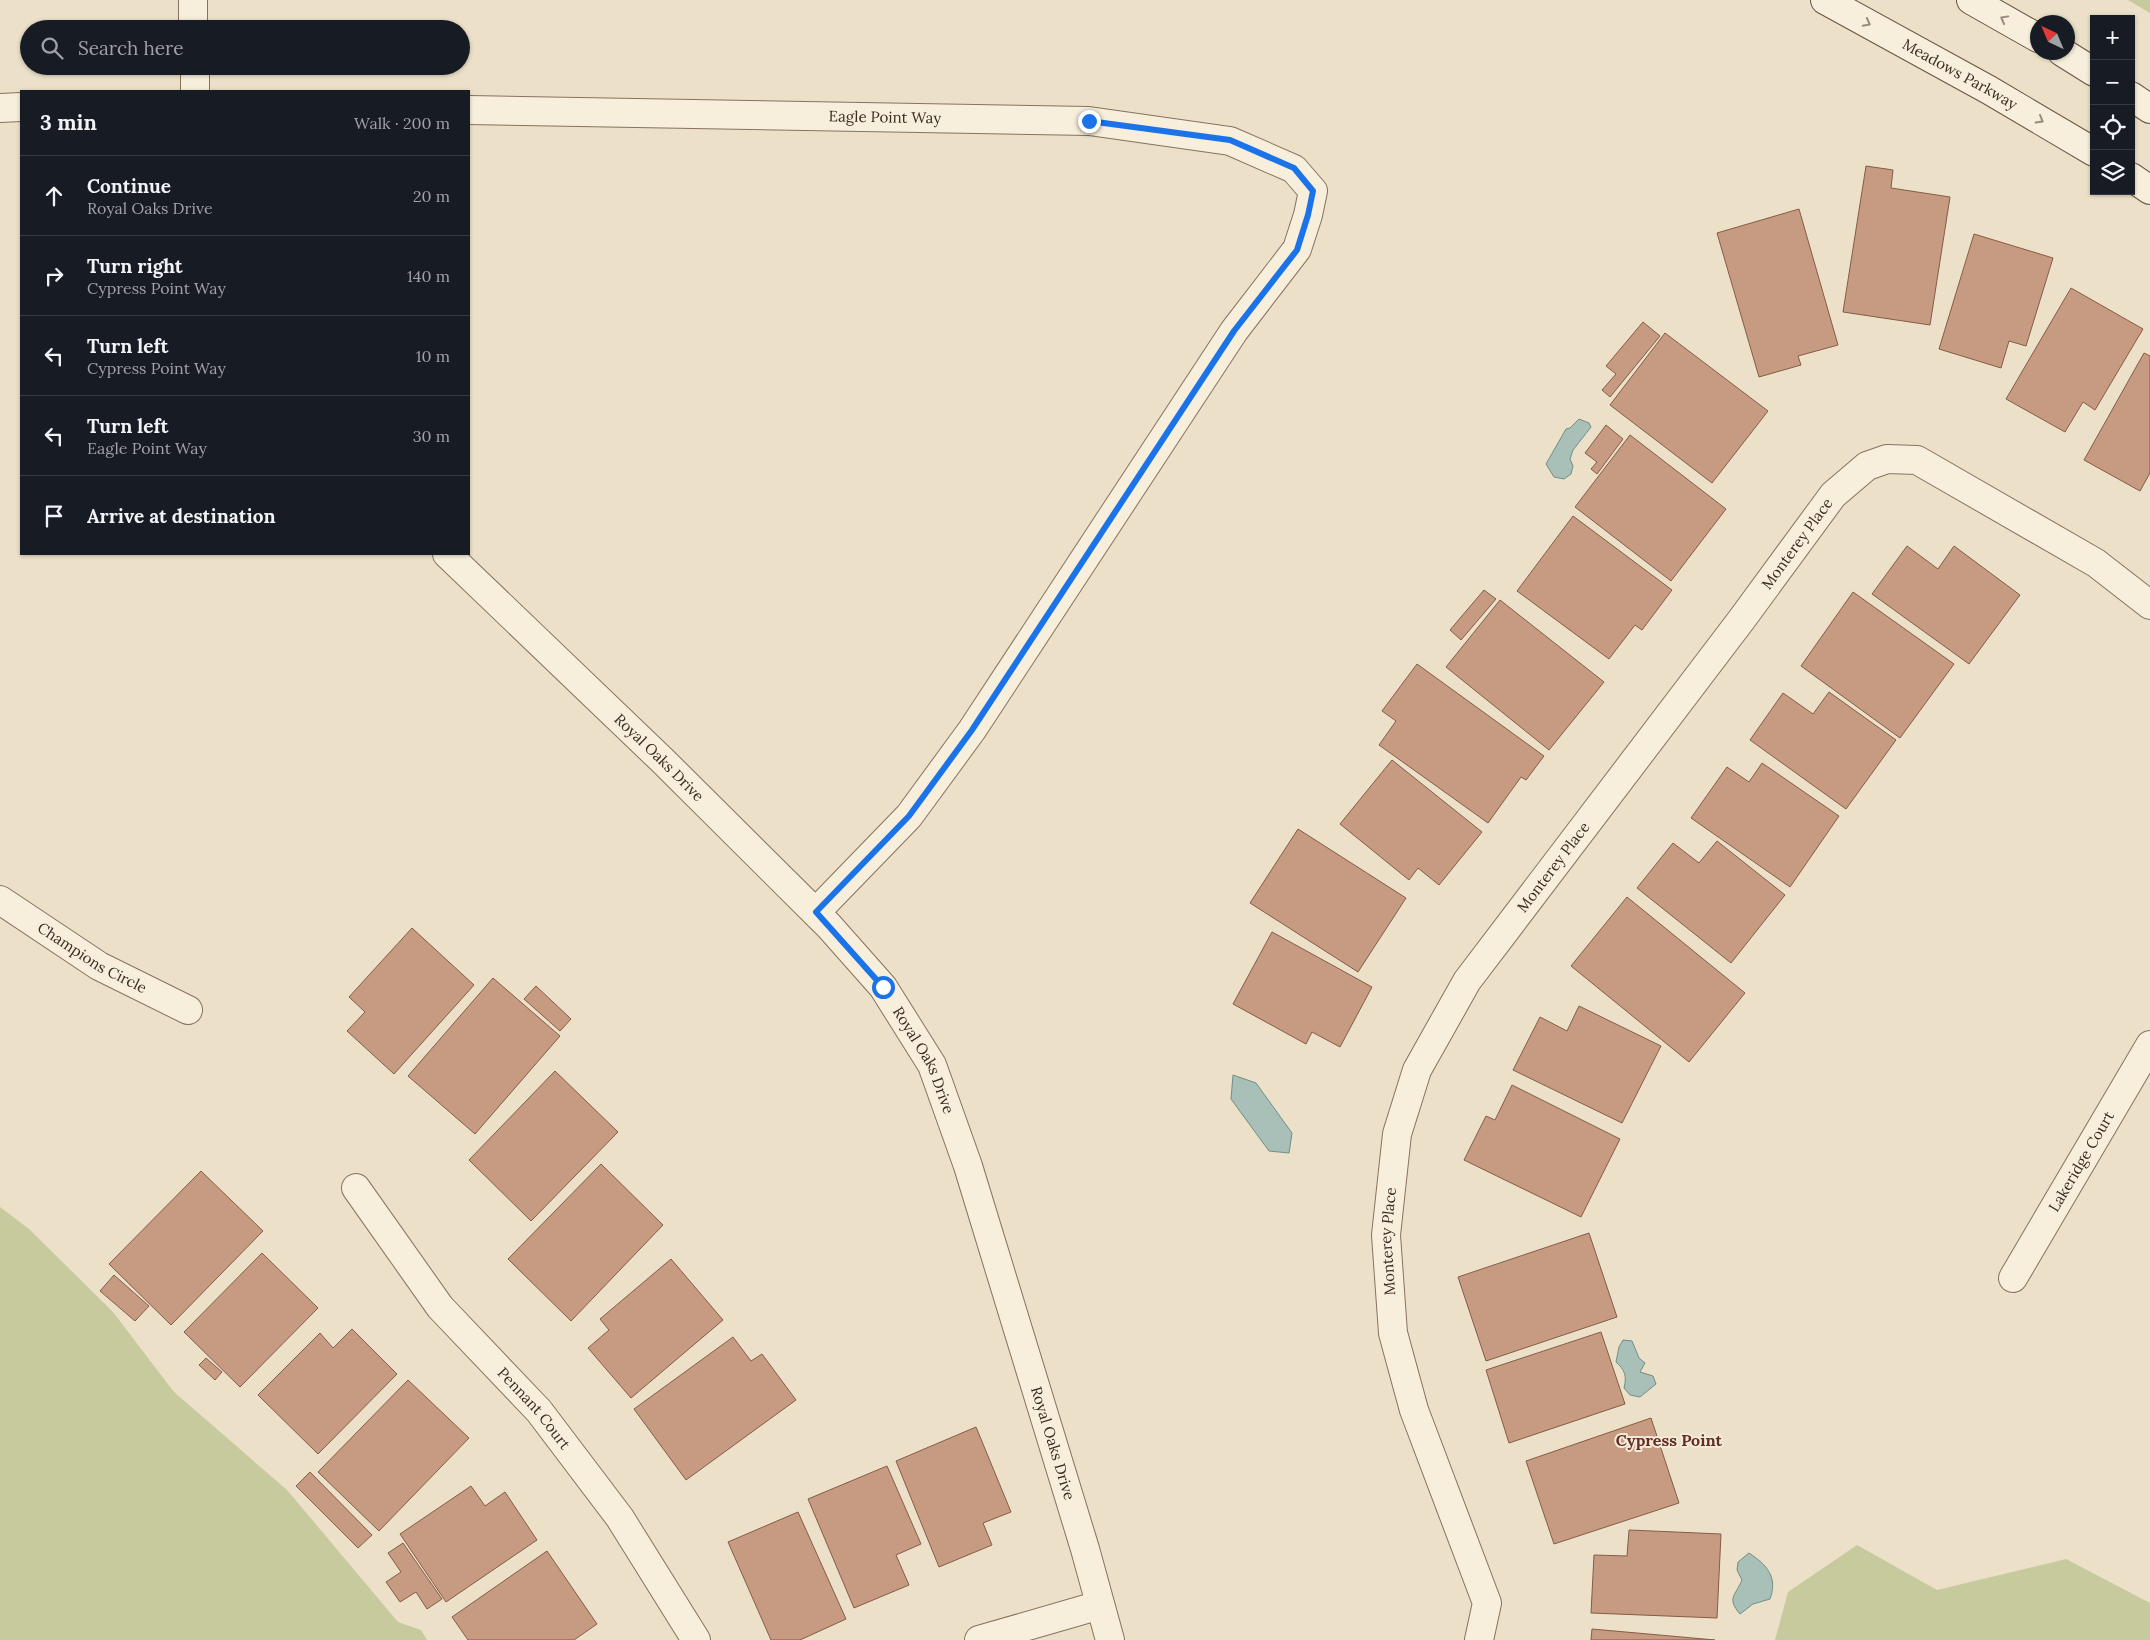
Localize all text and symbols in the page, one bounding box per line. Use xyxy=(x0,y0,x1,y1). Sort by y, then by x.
one-way arrow xyxy=(2001,15,2010,25)
north arrow xyxy=(2030,15,2075,60)
map controls xyxy=(2090,15,2135,195)
button: + xyxy=(2090,15,2135,60)
one-way arrow xyxy=(1862,17,1871,27)
search box xyxy=(20,20,470,75)
icon: search xyxy=(38,34,66,62)
street label: Meadows Parkway xyxy=(1899,34,2021,114)
text: Search here xyxy=(78,36,184,60)
button: − xyxy=(2090,60,2135,105)
button: locate xyxy=(2090,105,2135,150)
street label: Eagle Point Way xyxy=(829,106,941,127)
text: 3 min xyxy=(40,109,97,136)
route end xyxy=(1078,110,1101,133)
text: Walk · 200 m xyxy=(354,113,450,133)
one-way arrow xyxy=(2034,113,2043,123)
button: layers xyxy=(2090,150,2135,195)
text: Continue xyxy=(87,174,171,198)
icon: ahead xyxy=(40,182,68,210)
text: 20 m xyxy=(413,186,450,206)
text: Royal Oaks Drive xyxy=(87,198,213,218)
text: Turn right xyxy=(87,254,183,278)
icon: right xyxy=(40,262,68,290)
text: 140 m xyxy=(407,266,450,286)
text: Cypress Point Way xyxy=(87,278,226,298)
text: Turn left xyxy=(87,334,168,358)
icon: left xyxy=(40,342,68,370)
text: 10 m xyxy=(416,346,450,366)
text: Cypress Point Way xyxy=(87,358,226,378)
text: Turn left xyxy=(87,414,168,438)
icon: left xyxy=(40,422,68,450)
text: 30 m xyxy=(413,426,450,446)
text: Eagle Point Way xyxy=(87,438,207,458)
street label: Monterey Place xyxy=(1757,494,1837,593)
icon: arrive xyxy=(40,502,68,530)
text: Arrive at destination xyxy=(87,504,276,528)
street label: Royal Oaks Drive xyxy=(611,709,708,805)
street label: Monterey Place xyxy=(1513,818,1594,916)
street label: Champions Circle xyxy=(34,918,150,997)
route start xyxy=(872,976,895,999)
street label: Royal Oaks Drive xyxy=(889,1003,959,1116)
street label: Lakeridge Court xyxy=(2044,1107,2118,1215)
street label: Monterey Place xyxy=(1376,1186,1400,1296)
street label: Pennant Court xyxy=(494,1363,575,1453)
street label: Royal Oaks Drive xyxy=(1027,1384,1080,1502)
district label: Cypress Point xyxy=(1616,1430,1723,1450)

